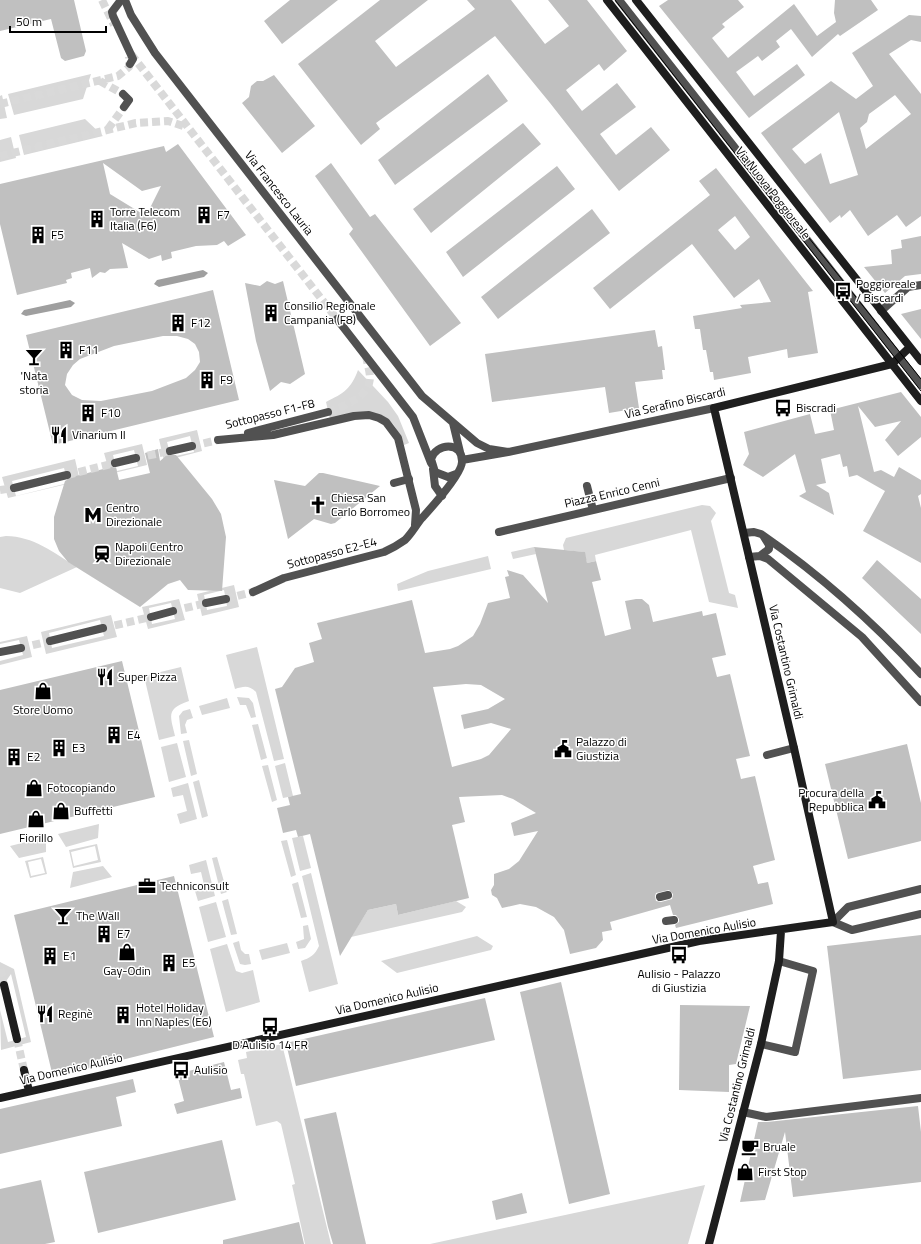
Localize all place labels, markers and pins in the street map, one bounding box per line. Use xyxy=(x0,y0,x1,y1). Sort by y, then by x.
place label: Torre Telecom Italia (F6) xyxy=(110,202,180,235)
building icon: F7 xyxy=(194,205,214,225)
place label: F7 xyxy=(217,205,230,224)
building icon: Torre Telecom Italia (F6) xyxy=(87,209,107,229)
building icon: F5 xyxy=(28,225,48,245)
place label: F5 xyxy=(51,225,64,244)
place label: Poggioreale / Biscardi xyxy=(856,274,916,307)
bus stop icon: Poggioreale / Biscardi xyxy=(833,281,853,301)
place label: Consilio Regionale Campania (F8) xyxy=(284,296,376,329)
building icon: Consilio Regionale Campania (F8) xyxy=(261,303,281,323)
building icon: F12 xyxy=(168,313,188,333)
place label: F12 xyxy=(191,313,211,332)
building icon: F11 xyxy=(56,340,76,360)
place label: F11 xyxy=(79,340,99,359)
bar icon: 'Nata storia xyxy=(24,347,44,367)
place label: 'Nata storia xyxy=(20,366,48,399)
building icon: F9 xyxy=(197,370,217,390)
place label: F9 xyxy=(220,370,233,389)
bus stop icon: Biscradi xyxy=(773,398,793,418)
place label: Biscradi xyxy=(796,398,836,417)
building icon: F10 xyxy=(78,403,98,423)
place label: F10 xyxy=(101,403,121,422)
restaurant icon: Vinarium II xyxy=(49,425,69,445)
place label: Vinarium II xyxy=(72,425,126,444)
place label: Chiesa San Carlo Borromeo xyxy=(331,488,410,521)
church icon: Chiesa San Carlo Borromeo xyxy=(308,495,328,515)
place label: Centro Direzionale xyxy=(106,498,162,531)
metro station icon: Centro Direzionale xyxy=(83,505,103,525)
place label: Napoli Centro Direzionale xyxy=(115,537,183,570)
station icon: Napoli Centro Direzionale xyxy=(92,544,112,564)
restaurant icon: Super Pizza xyxy=(95,667,115,687)
place label: Super Pizza xyxy=(118,667,177,686)
shop icon: Store Uomo xyxy=(33,681,53,701)
place label: Store Uomo xyxy=(13,700,73,719)
building icon: E4 xyxy=(104,725,124,745)
place label: E4 xyxy=(127,725,141,744)
place label: Palazzo di Giustizia xyxy=(576,732,627,765)
building icon: E3 xyxy=(49,738,69,758)
place label: E3 xyxy=(72,738,85,757)
public building icon: Palazzo di Giustizia xyxy=(553,739,573,759)
building icon: E2 xyxy=(4,747,24,767)
place label: E2 xyxy=(27,747,40,766)
shop icon: Fotocopiando xyxy=(24,778,44,798)
place label: Fotocopiando xyxy=(47,778,116,797)
place label: Procura della Repubblica xyxy=(798,783,864,816)
public building icon: Procura della Repubblica xyxy=(867,790,887,810)
shop icon: Buffetti xyxy=(51,801,71,821)
place label: Buffetti xyxy=(74,801,113,820)
shop icon: Fiorillo xyxy=(26,809,46,829)
place label: Fiorillo xyxy=(19,828,53,847)
office icon: Techniconsult xyxy=(137,876,157,896)
place label: Techniconsult xyxy=(160,876,230,895)
bar icon: The Wall xyxy=(53,906,73,926)
place label: The Wall xyxy=(76,906,119,925)
building icon: E7 xyxy=(94,924,114,944)
place label: E7 xyxy=(117,924,130,943)
shop icon: Gay-Odin xyxy=(117,942,137,962)
bus stop icon: Aulisio - Palazzo di Giustizia xyxy=(669,945,689,965)
building icon: E1 xyxy=(40,946,60,966)
place label: E1 xyxy=(63,946,76,965)
building icon: E5 xyxy=(159,953,179,973)
place label: E5 xyxy=(182,953,196,972)
place label: Gay-Odin xyxy=(103,961,151,980)
place label: Aulisio - Palazzo di Giustizia xyxy=(637,964,721,997)
place label: Hotel Holiday Inn Naples (E6) xyxy=(136,998,212,1031)
restaurant icon: Reginè xyxy=(35,1004,55,1024)
place label: Reginè xyxy=(58,1004,93,1023)
building icon: Hotel Holiday Inn Naples (E6) xyxy=(113,1005,133,1025)
bus stop icon: D'Aulisio 14 FR xyxy=(260,1016,280,1036)
place label: D'Aulisio 14 FR xyxy=(232,1035,308,1054)
bus stop icon: Aulisio xyxy=(171,1060,191,1080)
place label: Aulisio xyxy=(194,1060,227,1079)
cafe icon: Bruale xyxy=(740,1137,760,1157)
place label: Bruale xyxy=(763,1137,796,1156)
shop icon: First Stop xyxy=(735,1162,755,1182)
place label: First Stop xyxy=(758,1162,807,1181)

